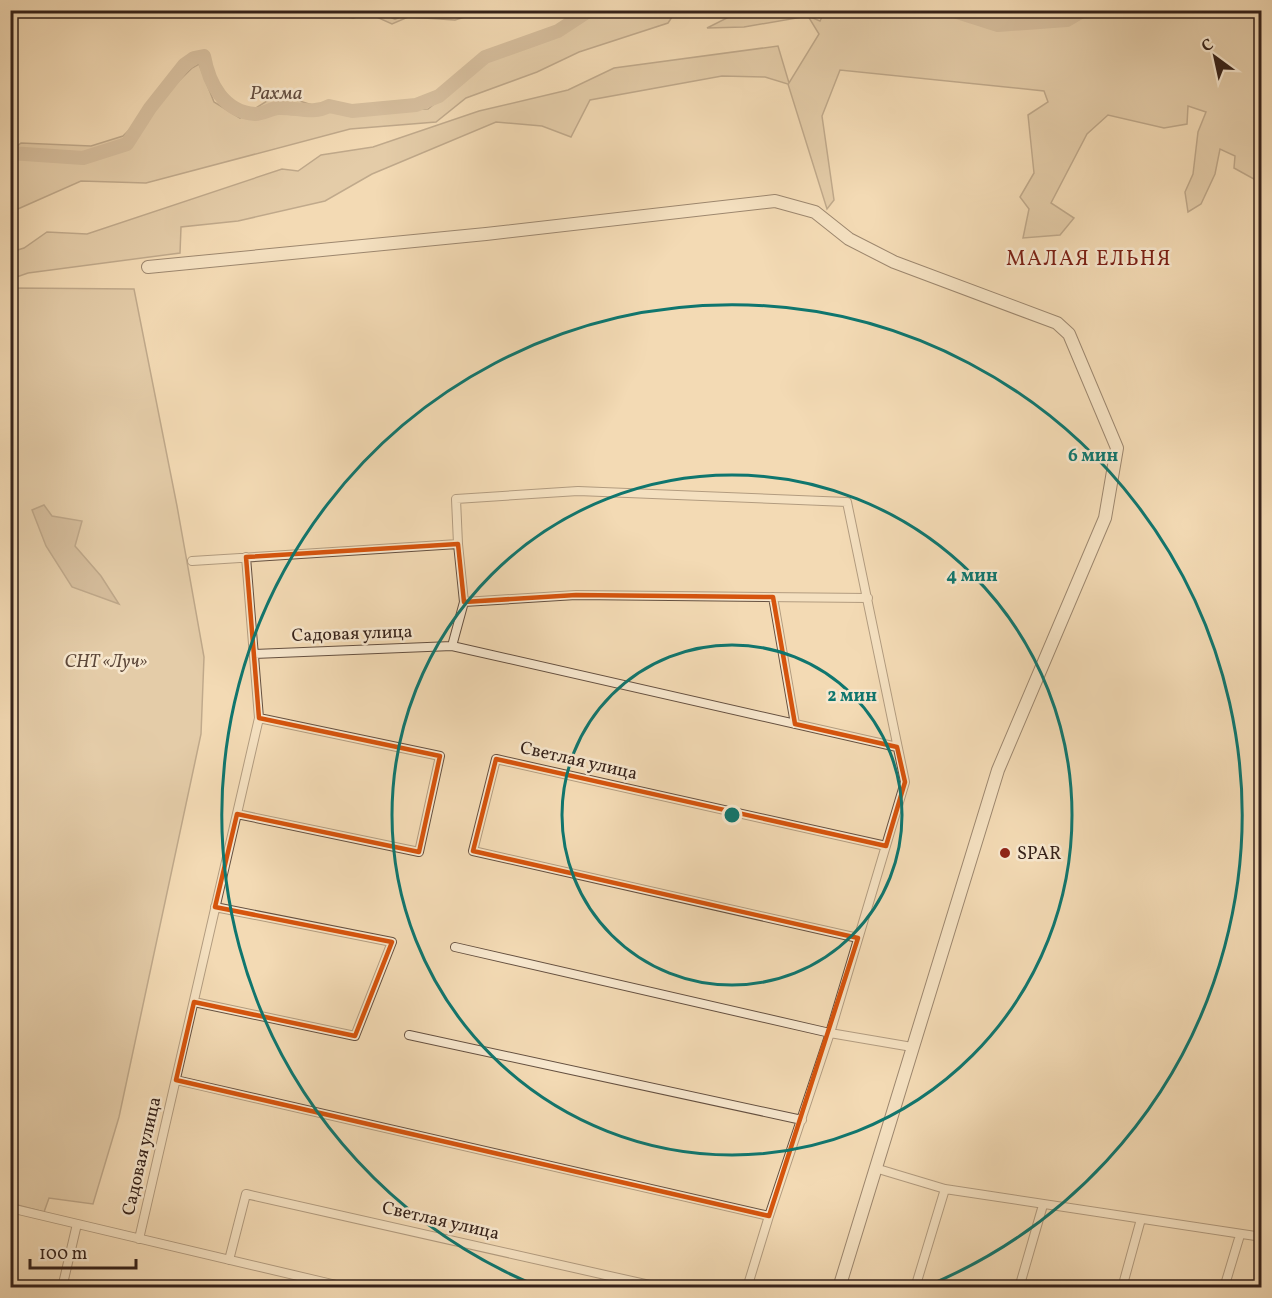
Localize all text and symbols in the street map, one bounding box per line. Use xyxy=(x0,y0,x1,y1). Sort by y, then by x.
north arrow xyxy=(1185,27,1245,87)
text: С xyxy=(1198,34,1218,58)
water label: Рахма xyxy=(249,80,303,108)
district label: МАЛАЯ ЕЛЬНЯ xyxy=(1006,245,1172,274)
text: 6 мин xyxy=(1068,444,1118,469)
text: 4 мин xyxy=(946,564,998,589)
street label: Садовая улица xyxy=(291,620,413,649)
park label: СНТ «Луч» xyxy=(65,650,148,675)
text: 2 мин xyxy=(827,684,877,709)
street label: Светлая улица xyxy=(518,736,640,787)
centre of rings xyxy=(722,805,742,825)
place label: SPAR xyxy=(1017,842,1061,867)
marker: SPAR xyxy=(998,846,1012,860)
street label: Садовая улица xyxy=(117,1094,168,1218)
street label: Светлая улица xyxy=(380,1196,502,1247)
scale bar xyxy=(30,1232,136,1270)
text: 100 m xyxy=(39,1242,88,1267)

